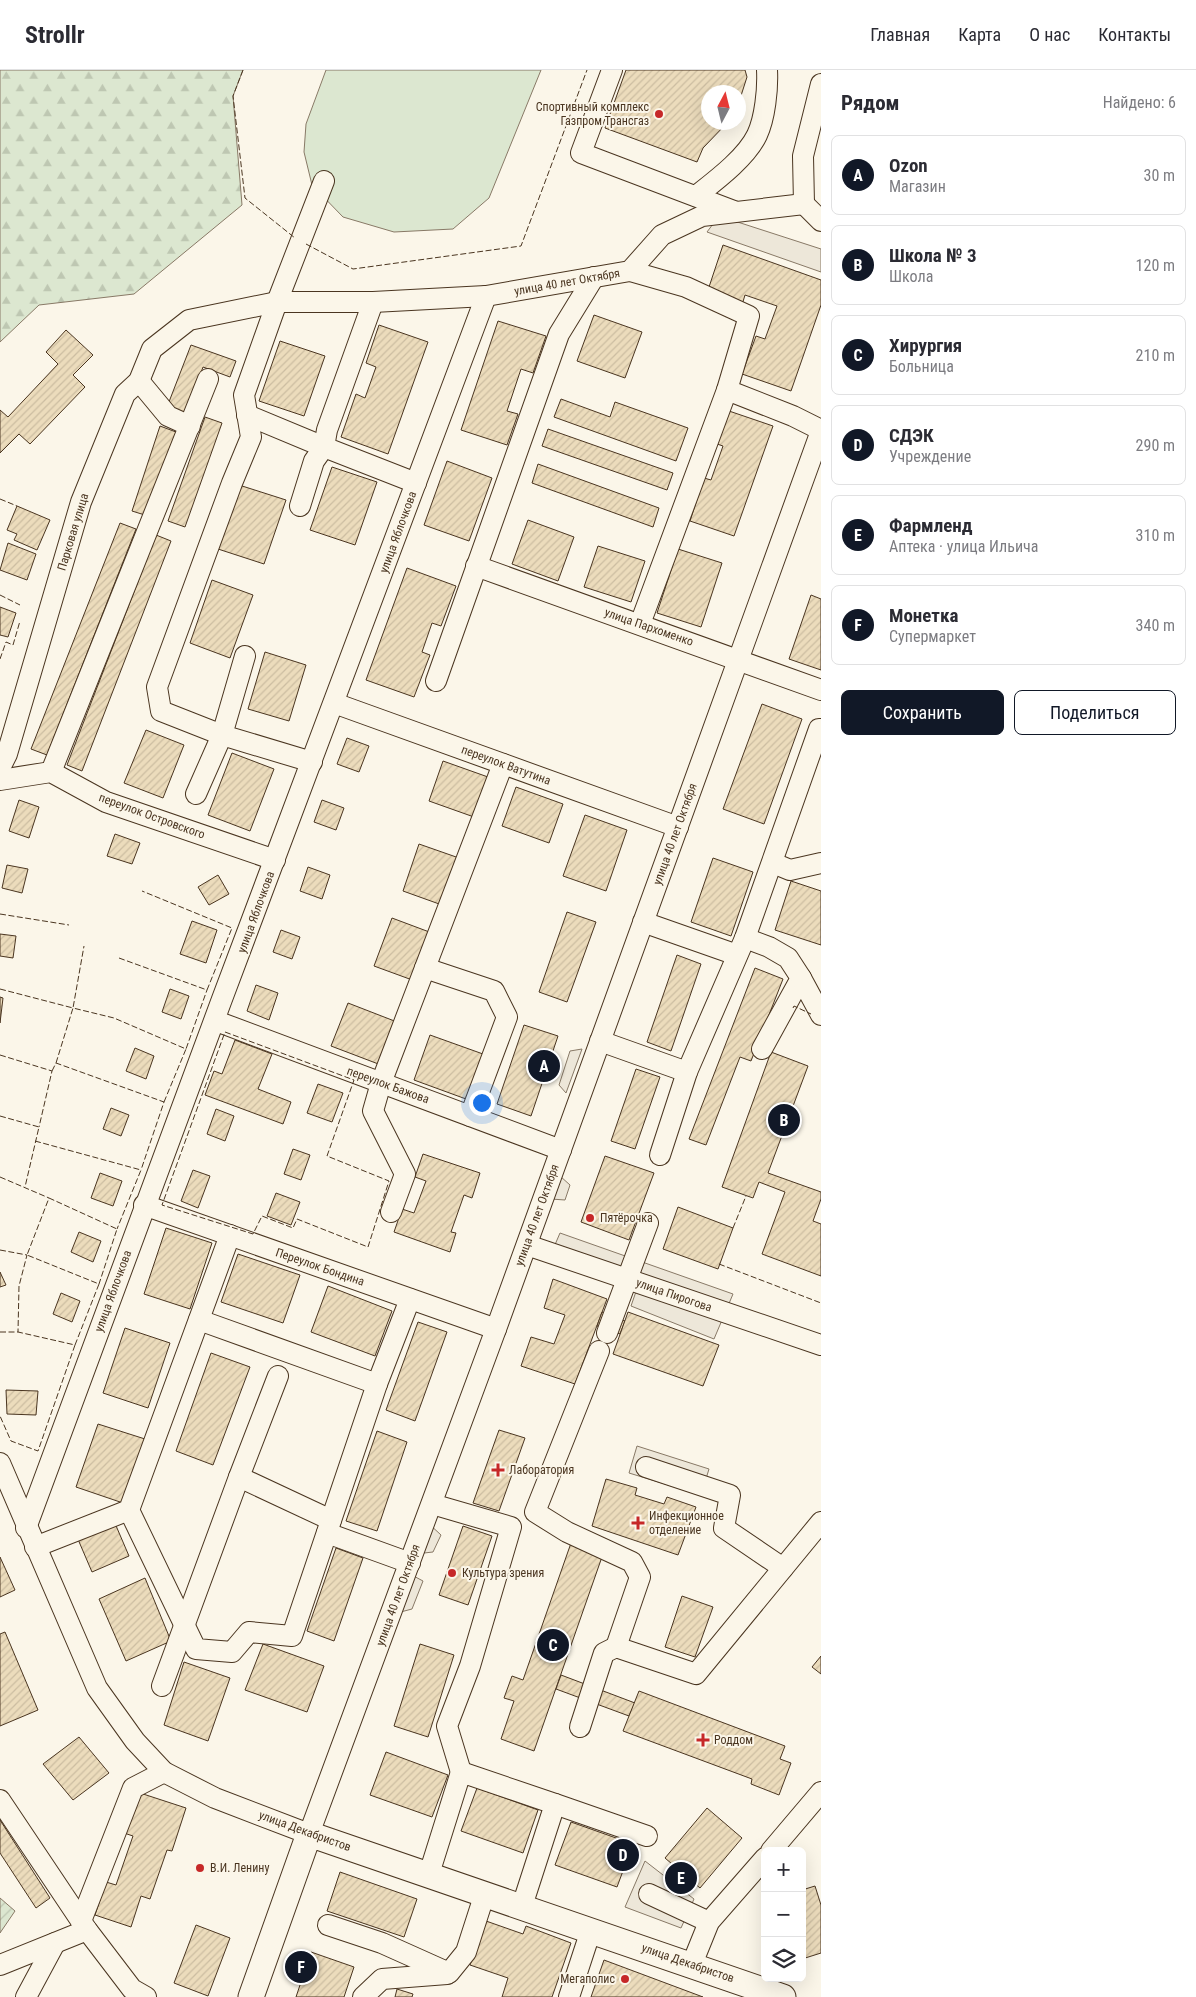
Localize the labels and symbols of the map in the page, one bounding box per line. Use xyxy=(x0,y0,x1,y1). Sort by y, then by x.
north arrow xyxy=(701,85,746,130)
place label: Спортивный комплекс Газпром Трансгаз xyxy=(536,100,649,128)
marker: Спортивный комплекс Газпром Трансгаз xyxy=(653,108,665,120)
street label: улица 40 лет Октября xyxy=(513,266,621,298)
street label: улица Яблочкова xyxy=(377,489,419,575)
street label: Парковая улица xyxy=(55,491,91,572)
street label: улица Пархоменко xyxy=(603,605,695,649)
street label: переулок Ватутина xyxy=(459,742,553,788)
street label: улица 40 лет Октября xyxy=(650,781,700,887)
street label: переулок Островского xyxy=(97,790,207,842)
street label: улица Яблочкова xyxy=(235,869,277,955)
pin: A xyxy=(528,1047,560,1085)
street label: переулок Бажова xyxy=(345,1064,431,1106)
your location xyxy=(469,1090,495,1116)
pin: B xyxy=(768,1101,800,1139)
street label: улица 40 лет Октября xyxy=(512,1162,562,1268)
place label: Пятёрочка xyxy=(600,1211,653,1225)
marker: Пятёрочка xyxy=(584,1212,596,1224)
street label: Переулок Бондина xyxy=(274,1245,367,1289)
street label: улица Яблочкова xyxy=(92,1248,134,1334)
street label: улица Пирогова xyxy=(634,1275,714,1315)
marker: Лаборатория xyxy=(491,1463,505,1477)
place label: Лаборатория xyxy=(509,1463,574,1477)
place label: Инфекционное отделение xyxy=(649,1509,724,1537)
marker: Инфекционное отделение xyxy=(631,1516,645,1530)
street label: улица 40 лет Октября xyxy=(373,1542,423,1648)
place label: Культура зрения xyxy=(462,1566,544,1580)
marker: Культура зрения xyxy=(446,1567,458,1579)
pin: C xyxy=(537,1626,569,1664)
marker: Роддом xyxy=(696,1733,710,1747)
place label: Роддом xyxy=(714,1733,753,1747)
street label: улица Декабристов xyxy=(257,1808,353,1854)
pin: D xyxy=(607,1836,639,1874)
pin: E xyxy=(665,1859,697,1897)
place label: В.И. Ленину xyxy=(210,1861,269,1875)
marker: В.И. Ленину xyxy=(194,1862,206,1874)
street label: улица Декабристов xyxy=(640,1941,736,1985)
pin: F xyxy=(285,1948,317,1986)
place label: Мегаполис xyxy=(560,1972,615,1986)
marker: Мегаполис xyxy=(619,1973,631,1985)

